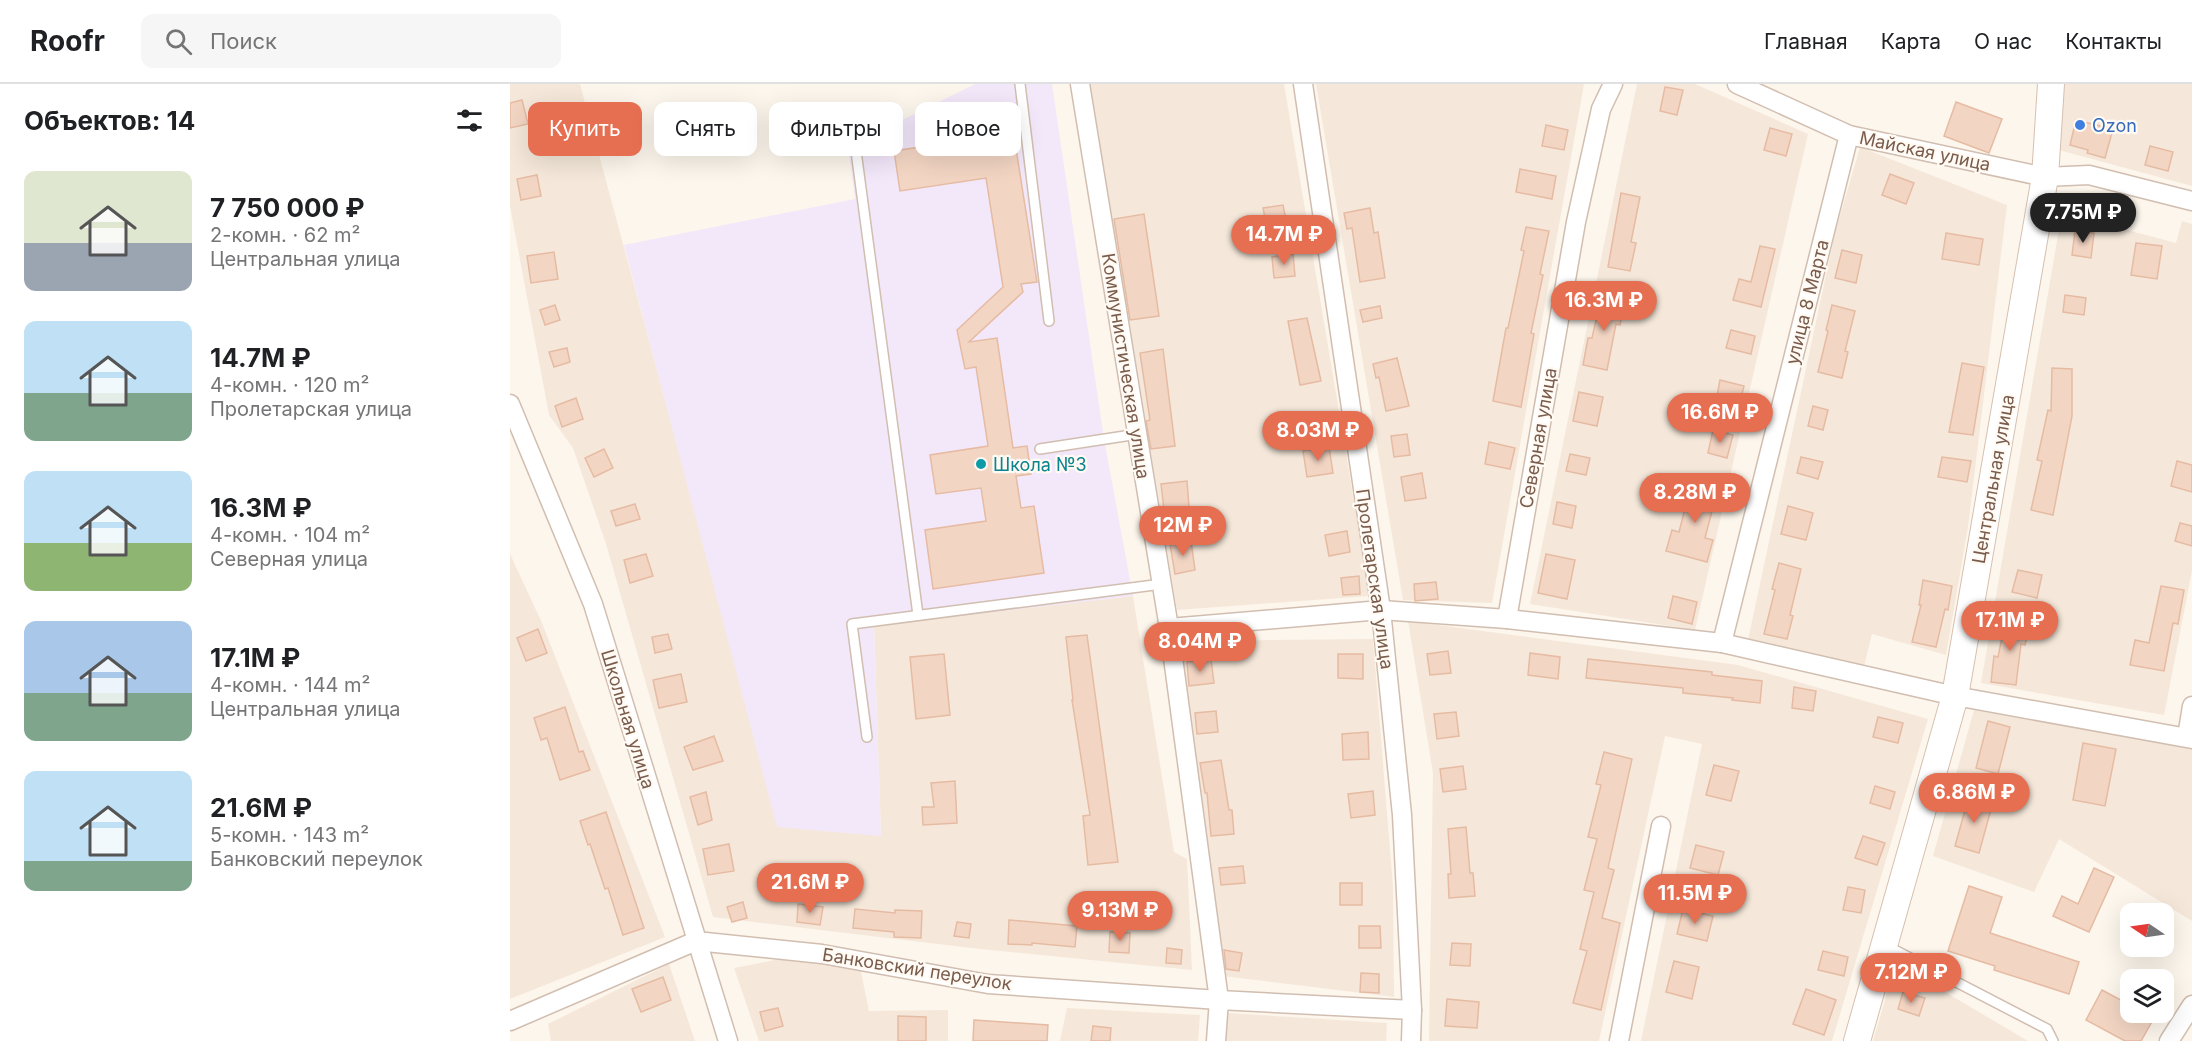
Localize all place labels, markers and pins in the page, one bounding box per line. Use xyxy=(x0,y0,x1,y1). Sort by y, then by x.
place label: Ozon xyxy=(2092,115,2137,136)
marker: Ozon xyxy=(2073,118,2087,132)
pin: 7.75M ₽ xyxy=(2028,193,2138,244)
pin: 14.7M ₽ xyxy=(1229,215,1339,266)
pin: 16.3M ₽ xyxy=(1549,281,1659,332)
pin: 16.6M ₽ xyxy=(1665,393,1775,444)
pin: 8.03M ₽ xyxy=(1263,411,1373,462)
place label: Школа №3 xyxy=(993,454,1087,475)
marker: Школа №3 xyxy=(974,457,988,471)
pin: 8.28M ₽ xyxy=(1640,473,1750,524)
pin: 12M ₽ xyxy=(1141,506,1225,557)
pin: 17.1M ₽ xyxy=(1955,601,2065,652)
pin: 8.04M ₽ xyxy=(1145,622,1255,673)
pin: 6.86M ₽ xyxy=(1919,773,2029,824)
pin: 21.6M ₽ xyxy=(755,863,865,914)
pin: 11.5M ₽ xyxy=(1640,874,1750,925)
pin: 9.13M ₽ xyxy=(1065,891,1175,942)
pin: 7.12M ₽ xyxy=(1856,953,1966,1004)

